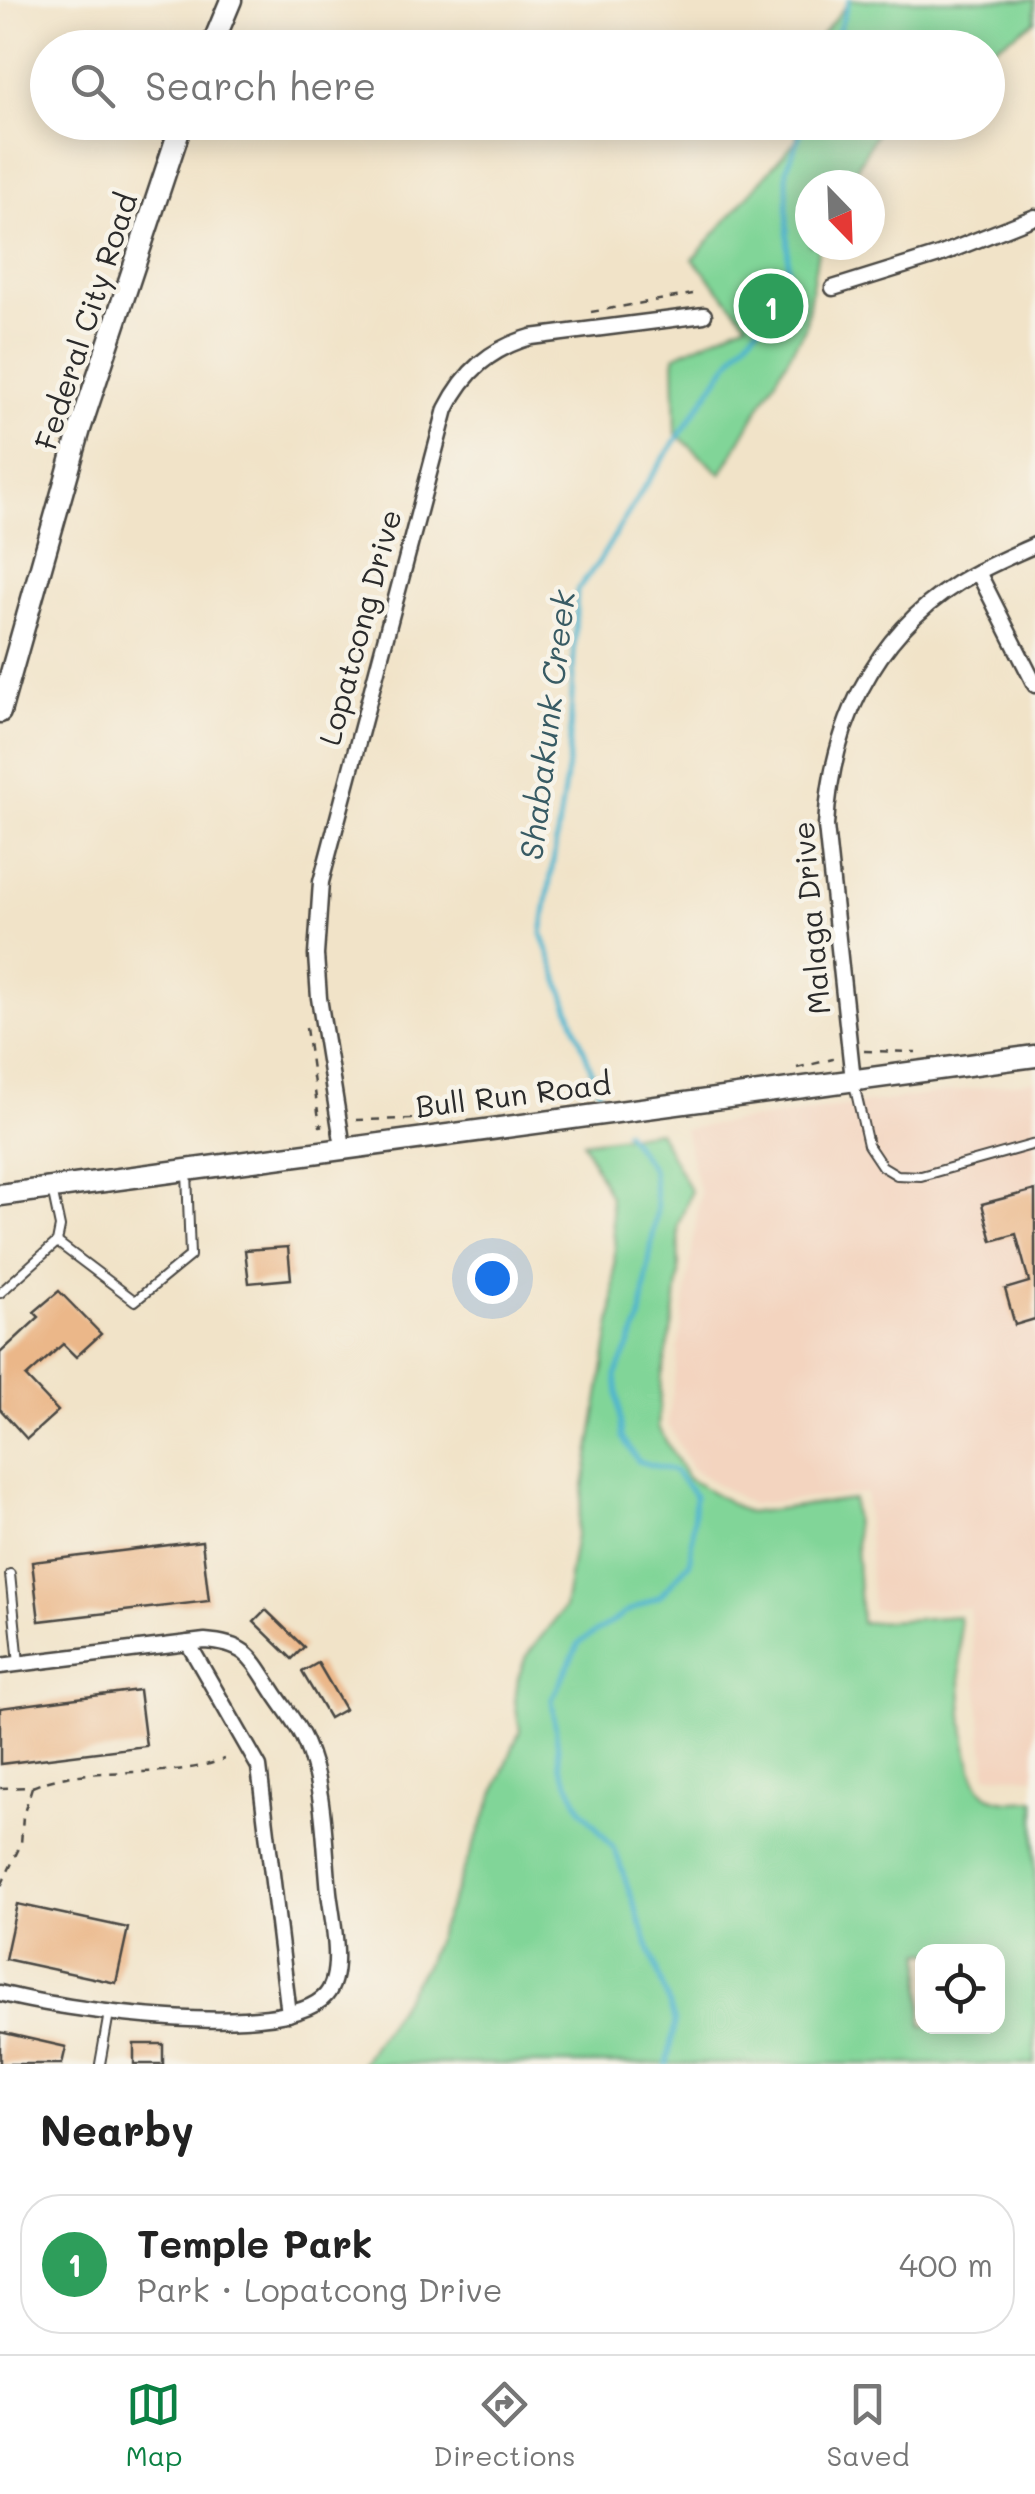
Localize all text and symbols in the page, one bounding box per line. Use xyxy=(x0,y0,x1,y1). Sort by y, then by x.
search box xyxy=(30,30,1005,140)
icon: search xyxy=(65,58,120,113)
text: Search here xyxy=(145,60,376,110)
north arrow xyxy=(795,170,885,260)
street label: Federal City Road xyxy=(25,188,145,454)
pin: 1 xyxy=(738,268,804,344)
street label: Lopatcong Drive xyxy=(308,505,410,749)
water label: Shabakunk Creek xyxy=(509,587,583,862)
street label: Malaga Drive xyxy=(782,820,838,1016)
street label: Bull Run Road xyxy=(413,1062,613,1126)
your location xyxy=(467,1253,518,1304)
map controls xyxy=(915,1944,1005,2034)
button: locate xyxy=(915,1944,1005,2034)
text: Nearby xyxy=(40,2102,194,2157)
text: Temple Park xyxy=(137,2218,372,2268)
text: 1 xyxy=(67,2243,82,2285)
text: 400 m xyxy=(899,2243,993,2285)
text: Park · Lopatcong Drive xyxy=(137,2268,502,2310)
tab: Map xyxy=(125,2377,182,2473)
tab: Directions xyxy=(433,2377,576,2473)
tab: Saved xyxy=(826,2377,910,2473)

